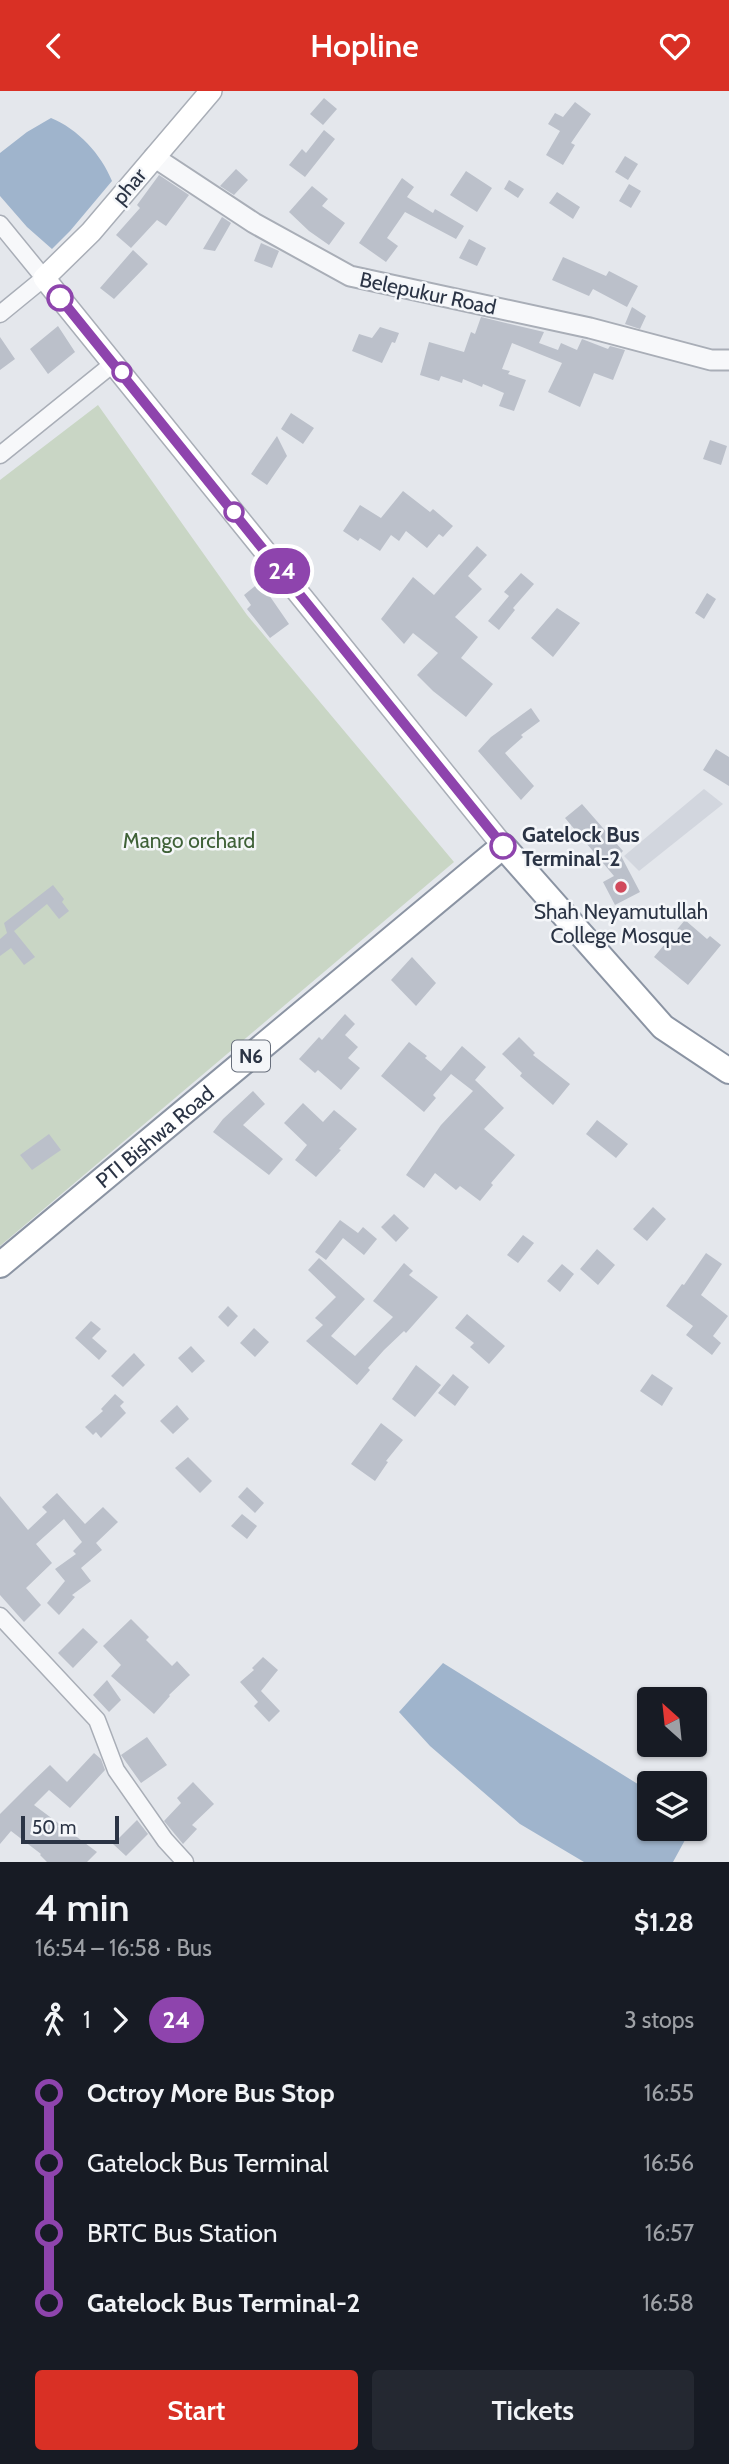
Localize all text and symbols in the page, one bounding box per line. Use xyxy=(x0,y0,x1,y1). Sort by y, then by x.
text: Hopline xyxy=(310,26,419,65)
icon: back xyxy=(35,27,73,65)
icon: heart xyxy=(656,27,694,65)
street label: phar xyxy=(107,162,152,209)
street label: Belepukur Road xyxy=(357,266,499,320)
unlabelled marker xyxy=(47,285,73,311)
unlabelled marker xyxy=(112,362,132,382)
unlabelled marker xyxy=(224,502,244,522)
line badge: 24 xyxy=(250,548,314,594)
text: 24 xyxy=(268,556,296,585)
place label: Gatelock Bus Terminal-2 xyxy=(522,822,640,871)
park label: Mango orchard xyxy=(123,828,255,853)
marker: Gatelock Bus Terminal-2 xyxy=(490,833,516,859)
marker: Shah Neyamutullah College Mosque xyxy=(613,879,629,895)
place label: Shah Neyamutullah College Mosque xyxy=(534,899,708,948)
road number: N6 xyxy=(232,1041,270,1072)
street label: PTI Bishwa Road xyxy=(90,1080,218,1193)
north arrow xyxy=(637,1687,707,1757)
map controls xyxy=(637,1687,707,1841)
button: layers xyxy=(637,1771,707,1841)
scale bar xyxy=(21,1813,119,1845)
text: 50 m xyxy=(32,1816,76,1839)
text: 4 min xyxy=(35,1884,130,1931)
text: $1.28 xyxy=(634,1906,694,1938)
text: 16:54 – 16:58 · Bus xyxy=(35,1934,212,1962)
icon: walk xyxy=(35,2001,73,2039)
icon: forward xyxy=(101,2001,139,2039)
text: 24 xyxy=(163,2005,190,2034)
text: 1 xyxy=(83,2006,91,2034)
text: 3 stops xyxy=(624,2006,694,2034)
text: Octroy More Bus Stop xyxy=(87,2077,335,2109)
text: 16:55 xyxy=(644,2079,694,2107)
text: Gatelock Bus Terminal xyxy=(87,2147,329,2179)
text: 16:56 xyxy=(643,2149,694,2177)
text: BRTC Bus Station xyxy=(87,2217,277,2249)
text: 16:57 xyxy=(645,2219,694,2247)
text: Gatelock Bus Terminal-2 xyxy=(87,2287,360,2319)
text: 16:58 xyxy=(642,2289,694,2317)
button: Start xyxy=(35,2370,358,2450)
button: Tickets xyxy=(372,2370,694,2450)

